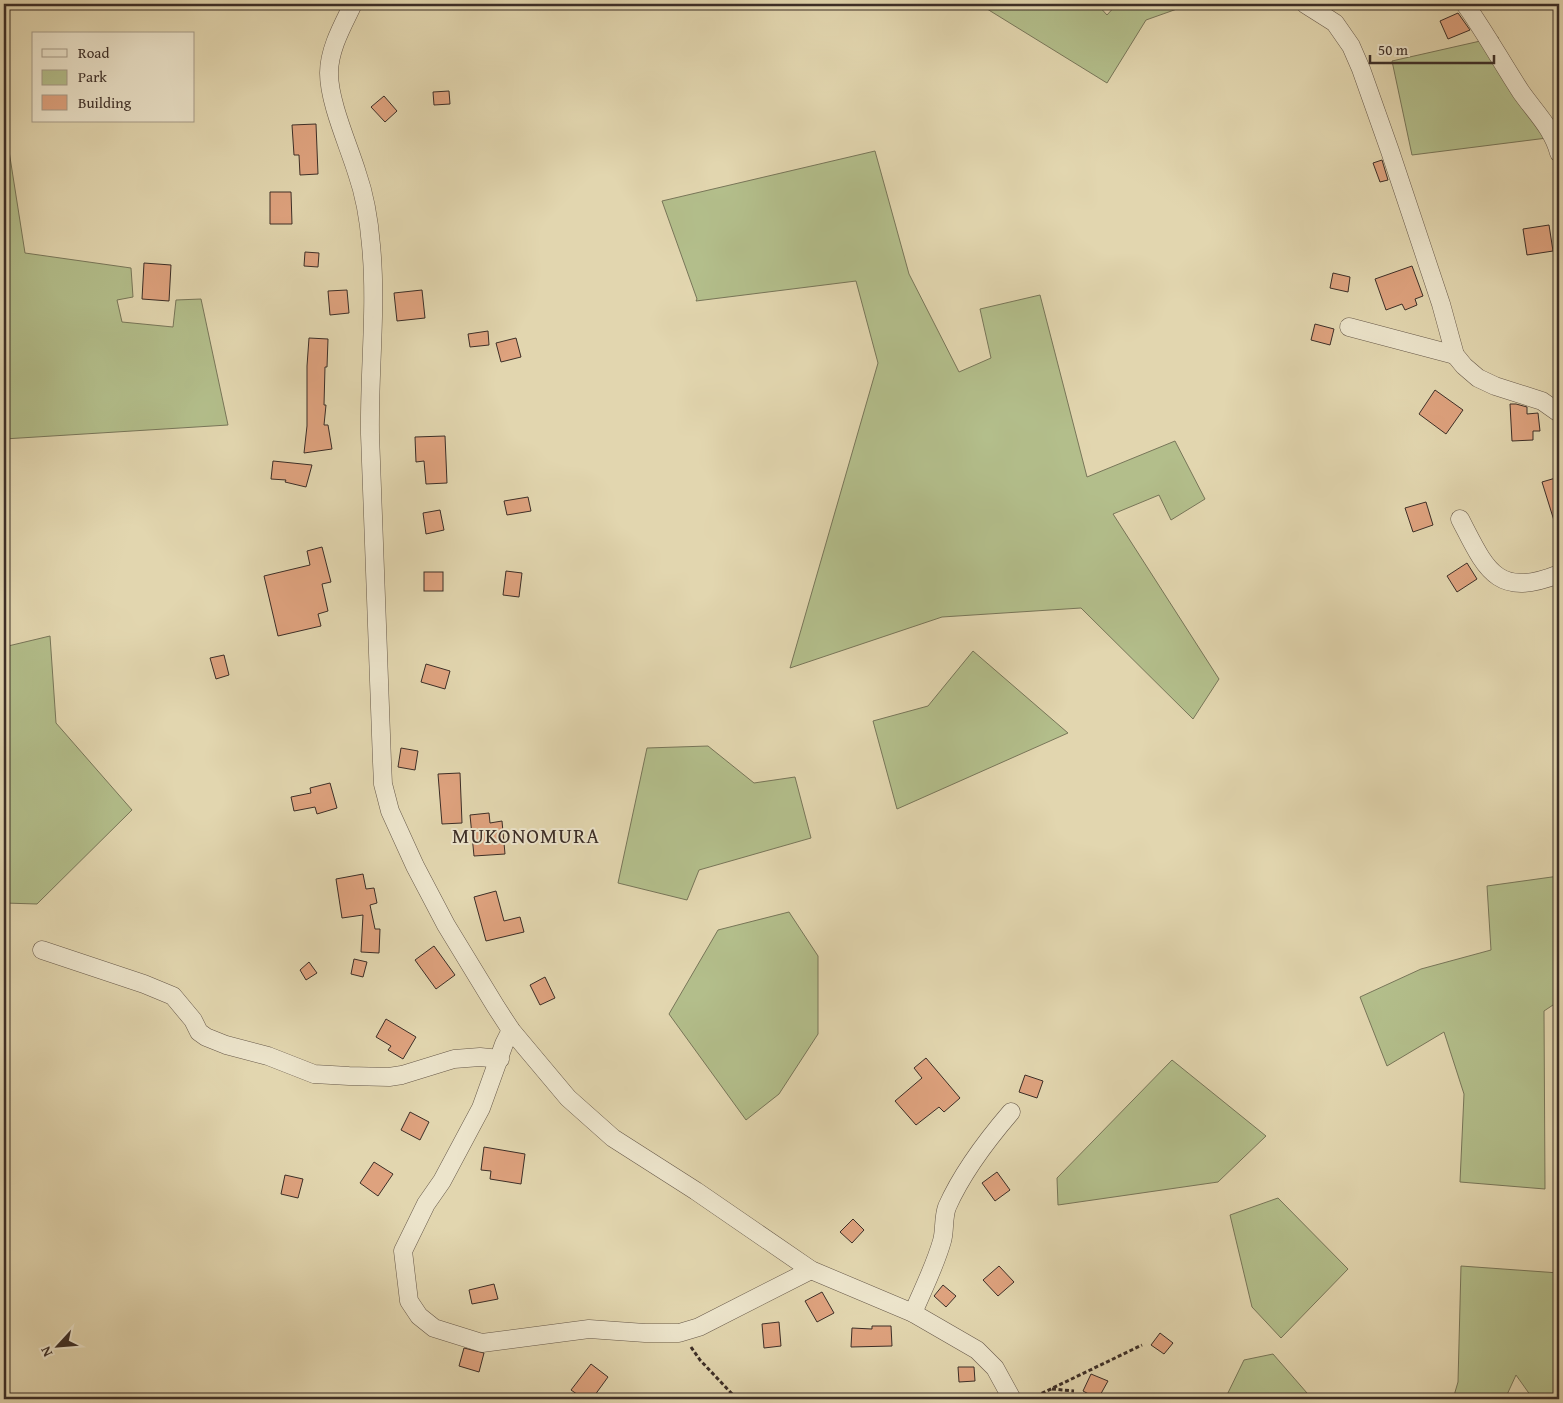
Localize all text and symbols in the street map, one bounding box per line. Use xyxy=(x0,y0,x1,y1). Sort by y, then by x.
legend xyxy=(32,32,195,122)
scale bar xyxy=(1370,32,1494,64)
text: 50 m xyxy=(1378,39,1409,60)
text: Road xyxy=(78,42,109,63)
text: Park xyxy=(78,66,107,87)
text: Building xyxy=(78,92,132,113)
district label: MUKONOMURA xyxy=(452,820,600,851)
north arrow xyxy=(32,1320,82,1370)
text: N xyxy=(35,1343,57,1360)

